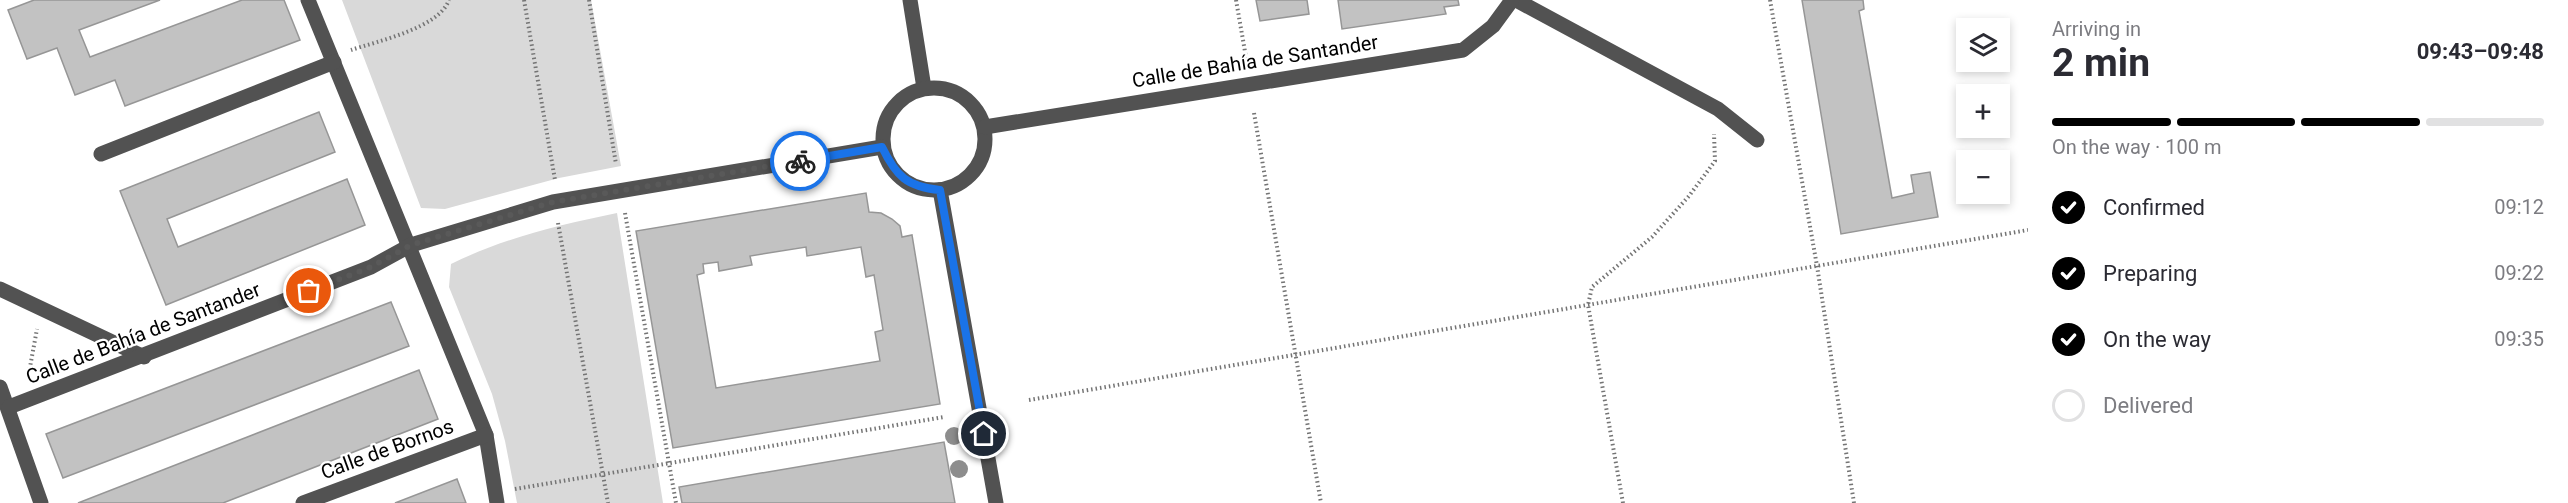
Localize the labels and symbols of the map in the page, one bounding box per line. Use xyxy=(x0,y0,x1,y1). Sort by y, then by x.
street label: Calle de Bahía de Santander xyxy=(1130,30,1380,92)
courier xyxy=(770,131,830,191)
pin xyxy=(283,265,334,316)
street label: Calle de Bahía de Santander xyxy=(22,277,264,389)
pin xyxy=(958,408,1009,459)
street label: Calle de Bornos xyxy=(317,414,457,484)

